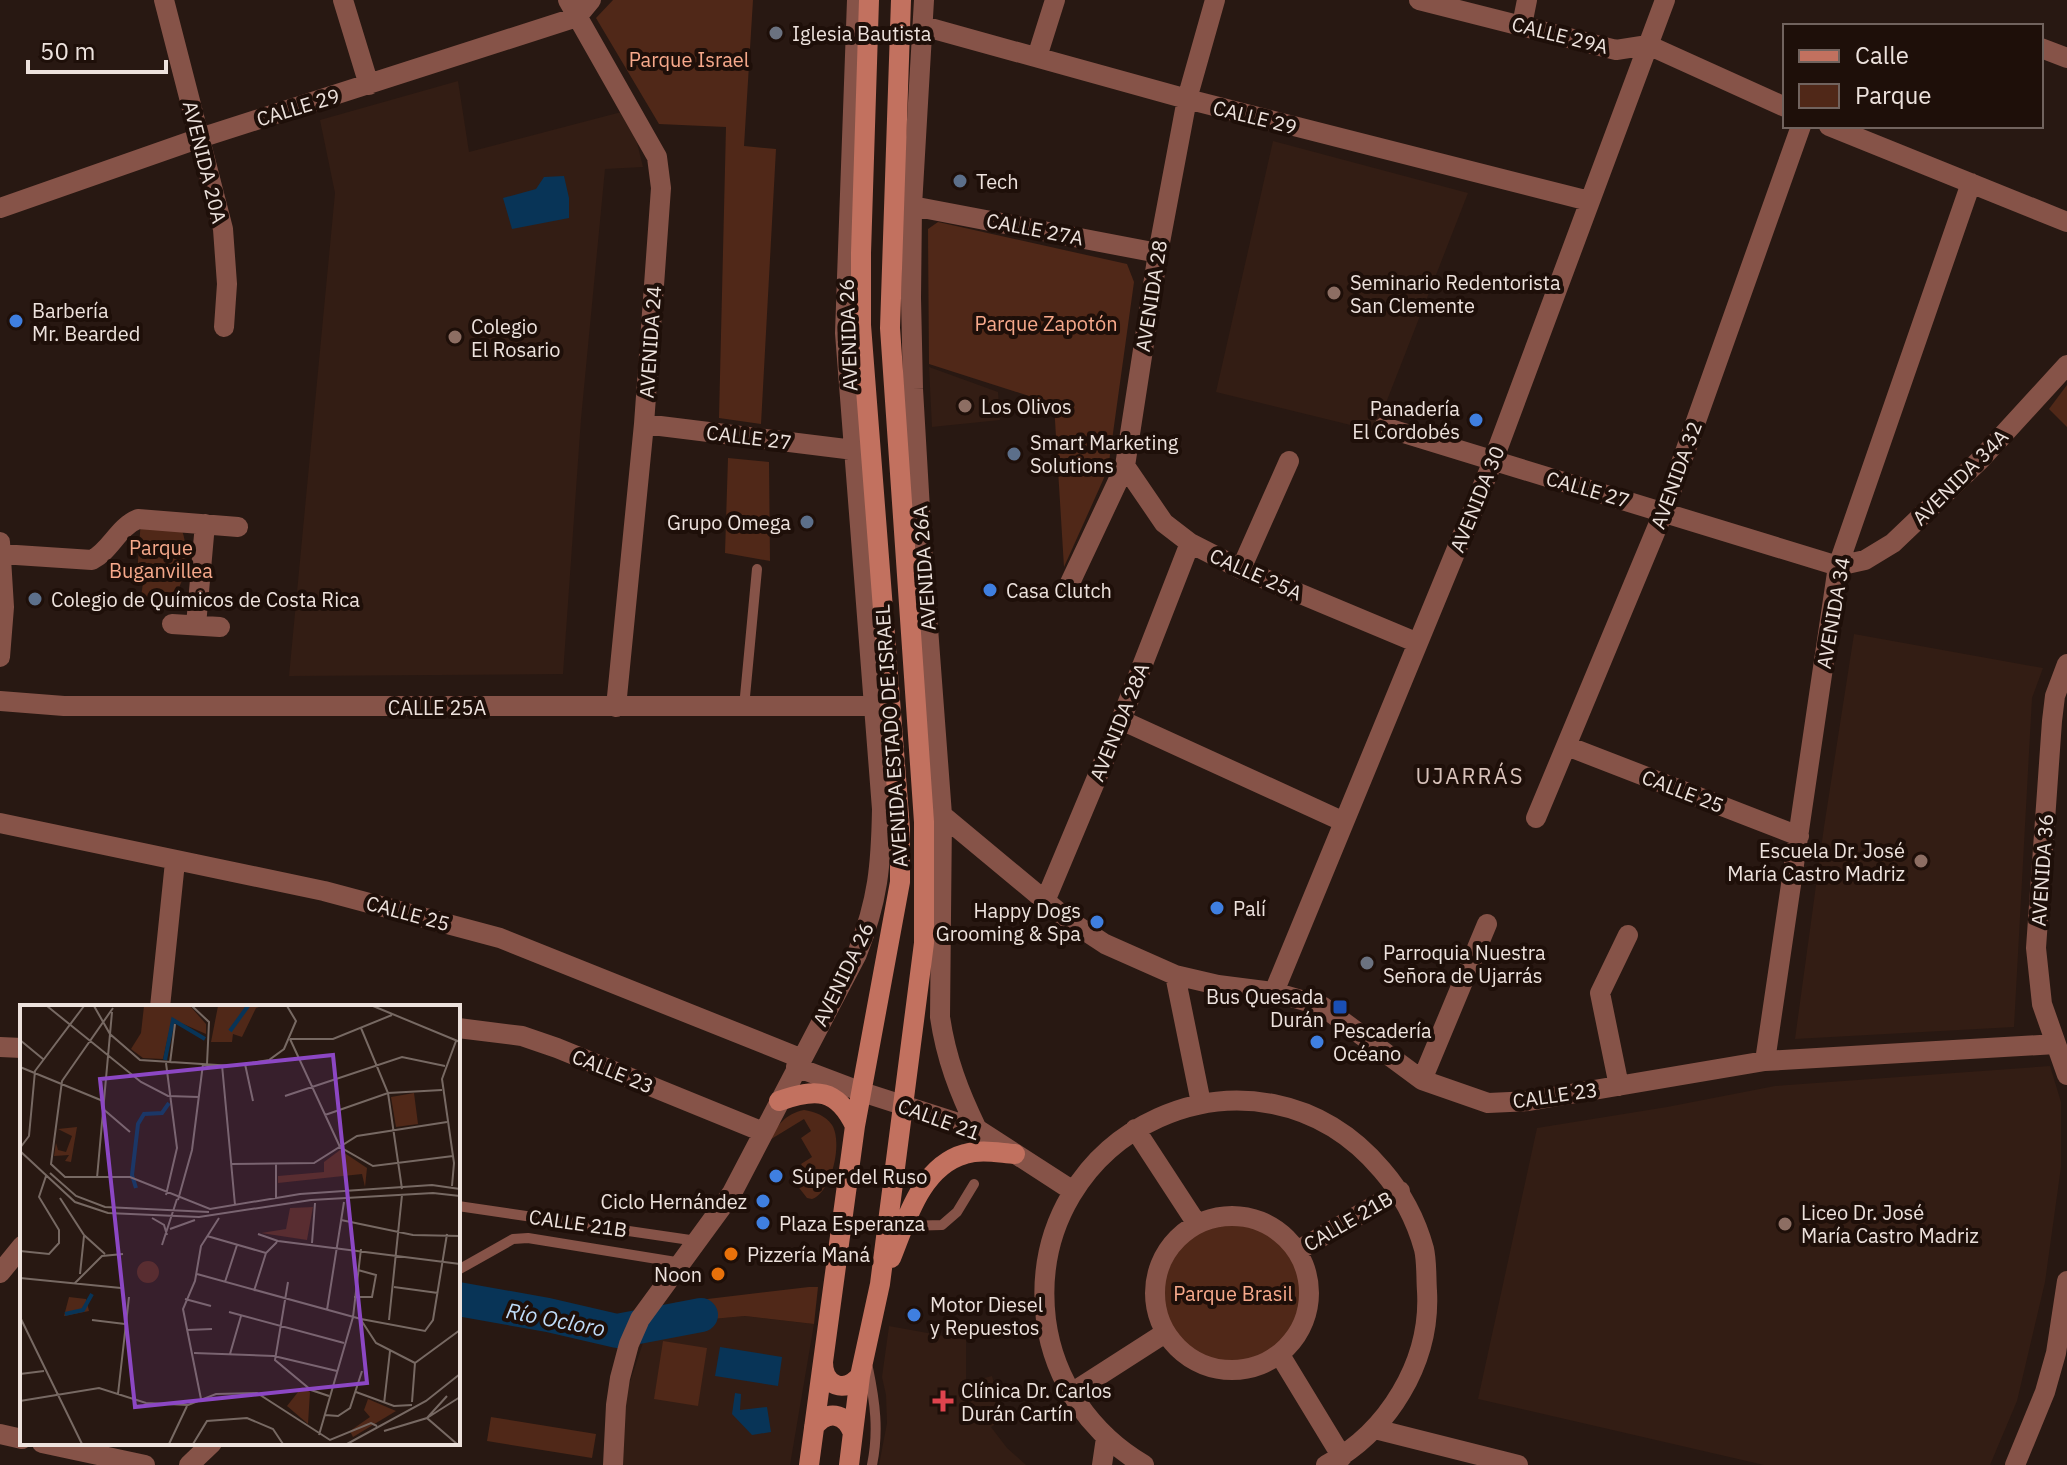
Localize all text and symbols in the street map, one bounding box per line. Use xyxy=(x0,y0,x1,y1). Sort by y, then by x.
street label: CALLE 29A xyxy=(1509,10,1611,60)
place label: Iglesia Bautista xyxy=(792,20,932,47)
scale bar xyxy=(28,24,166,74)
marker: Iglesia Bautista xyxy=(767,24,785,42)
legend xyxy=(1783,24,2043,128)
text: 50 m xyxy=(40,35,95,67)
text: Calle xyxy=(1855,39,1909,71)
park label: Parque Israel xyxy=(629,46,749,73)
text: Parque xyxy=(1855,79,1932,111)
street label: CALLE 29 xyxy=(253,82,343,132)
street label: CALLE 29 xyxy=(1210,94,1300,140)
street label: AVENIDA 20A xyxy=(177,98,233,226)
place label: Tech xyxy=(976,168,1019,195)
marker: Tech xyxy=(951,172,969,190)
street label: CALLE 27A xyxy=(984,206,1086,252)
street label: AVENIDA 28 xyxy=(1129,238,1173,354)
place label: Seminario Redentorista San Clemente xyxy=(1350,269,1561,319)
street label: AVENIDA 26 xyxy=(833,278,863,392)
marker: Seminario Redentorista San Clemente xyxy=(1325,284,1343,302)
street label: AVENIDA 24 xyxy=(633,285,667,399)
place label: Barbería Mr. Bearded xyxy=(32,297,140,347)
park label: Parque Zapotón xyxy=(974,310,1118,337)
marker: Barbería Mr. Bearded xyxy=(7,312,25,330)
place label: Colegio El Rosario xyxy=(471,313,560,363)
marker: Colegio El Rosario xyxy=(446,328,464,346)
place label: Los Olivos xyxy=(981,393,1072,420)
place label: Panadería El Cordobés xyxy=(1352,395,1460,445)
marker: Los Olivos xyxy=(956,397,974,415)
marker: Panadería El Cordobés xyxy=(1467,411,1485,429)
street label: AVENIDA 32 xyxy=(1644,417,1708,533)
street label: CALLE 27 xyxy=(705,418,793,456)
street label: AVENIDA 34A xyxy=(1906,423,2014,531)
place label: Smart Marketing Solutions xyxy=(1030,429,1179,479)
street label: AVENIDA 30 xyxy=(1443,442,1511,556)
marker: Smart Marketing Solutions xyxy=(1005,445,1023,463)
street label: CALLE 27 xyxy=(1543,464,1633,514)
street label: AVENIDA 26A xyxy=(906,504,942,632)
place label: Grupo Omega xyxy=(667,509,791,536)
marker: Grupo Omega xyxy=(798,513,816,531)
park label: Parque Buganvillea xyxy=(109,534,213,584)
street label: CALLE 25A xyxy=(1206,542,1307,606)
street label: AVENIDA 34 xyxy=(1810,555,1856,671)
place label: Casa Clutch xyxy=(1006,577,1112,604)
marker: Casa Clutch xyxy=(981,581,999,599)
place label: Colegio de Químicos de Costa Rica xyxy=(51,586,360,613)
marker: Colegio de Químicos de Costa Rica xyxy=(26,590,44,608)
street label: AVENIDA ESTADO DE ISRAEL xyxy=(868,604,914,868)
street label: AVENIDA 28A xyxy=(1083,659,1155,785)
street label: CALLE 25A xyxy=(388,694,486,721)
district label: UJARRÁS xyxy=(1416,761,1524,790)
street label: CALLE 25 xyxy=(1638,763,1728,819)
street label: AVENIDA 36 xyxy=(2025,813,2059,927)
place label: Escuela Dr. José María Castro Madriz xyxy=(1727,837,1905,887)
marker: Escuela Dr. José María Castro Madriz xyxy=(1912,852,1930,870)
street label: CALLE 25 xyxy=(363,889,453,937)
place label: Palí xyxy=(1233,895,1266,922)
place label: Happy Dogs Grooming & Spa xyxy=(936,897,1081,947)
marker: Palí xyxy=(1208,899,1226,917)
marker: Happy Dogs Grooming & Spa xyxy=(1088,913,1106,931)
street label: AVENIDA 26 xyxy=(806,917,880,1031)
place label: Parroquia Nuestra Señora de Ujarrás xyxy=(1383,939,1546,989)
marker: Parroquia Nuestra Señora de Ujarrás xyxy=(1358,954,1376,972)
place label: Bus Quesada Durán xyxy=(1206,983,1324,1033)
marker: Bus Quesada Durán xyxy=(1331,998,1349,1016)
inset map xyxy=(20,1005,460,1445)
place label: Pescadería Océano xyxy=(1333,1017,1432,1067)
marker: Pescadería Océano xyxy=(1308,1033,1326,1051)
street label: CALLE 23 xyxy=(568,1042,658,1100)
street label: CALLE 23 xyxy=(1511,1076,1599,1114)
street label: CALLE 21 xyxy=(894,1092,984,1146)
place label: Súper del Ruso xyxy=(792,1163,927,1190)
marker: Súper del Ruso xyxy=(767,1167,785,1185)
street label: CALLE 21B xyxy=(1298,1185,1398,1257)
place label: Ciclo Hernández xyxy=(601,1188,747,1215)
marker: Ciclo Hernández xyxy=(754,1192,772,1210)
place label: Liceo Dr. José María Castro Madriz xyxy=(1801,1199,1979,1249)
street label: CALLE 21B xyxy=(527,1203,629,1243)
place label: Plaza Esperanza xyxy=(779,1210,925,1237)
marker: Plaza Esperanza xyxy=(754,1214,772,1232)
marker: Liceo Dr. José María Castro Madriz xyxy=(1776,1215,1794,1233)
place label: Pizzería Maná xyxy=(747,1241,870,1268)
marker: Pizzería Maná xyxy=(722,1245,740,1263)
place label: Noon xyxy=(654,1261,702,1288)
marker: Noon xyxy=(709,1265,727,1283)
park label: Parque Brasil xyxy=(1173,1280,1293,1307)
place label: Motor Diesel y Repuestos xyxy=(930,1291,1043,1341)
water label: Río Ocloro xyxy=(504,1295,608,1343)
marker: Motor Diesel y Repuestos xyxy=(905,1306,923,1324)
place label: Clínica Dr. Carlos Durán Cartín xyxy=(961,1377,1112,1427)
marker: Clínica Dr. Carlos Durán Cartín xyxy=(932,1390,954,1412)

